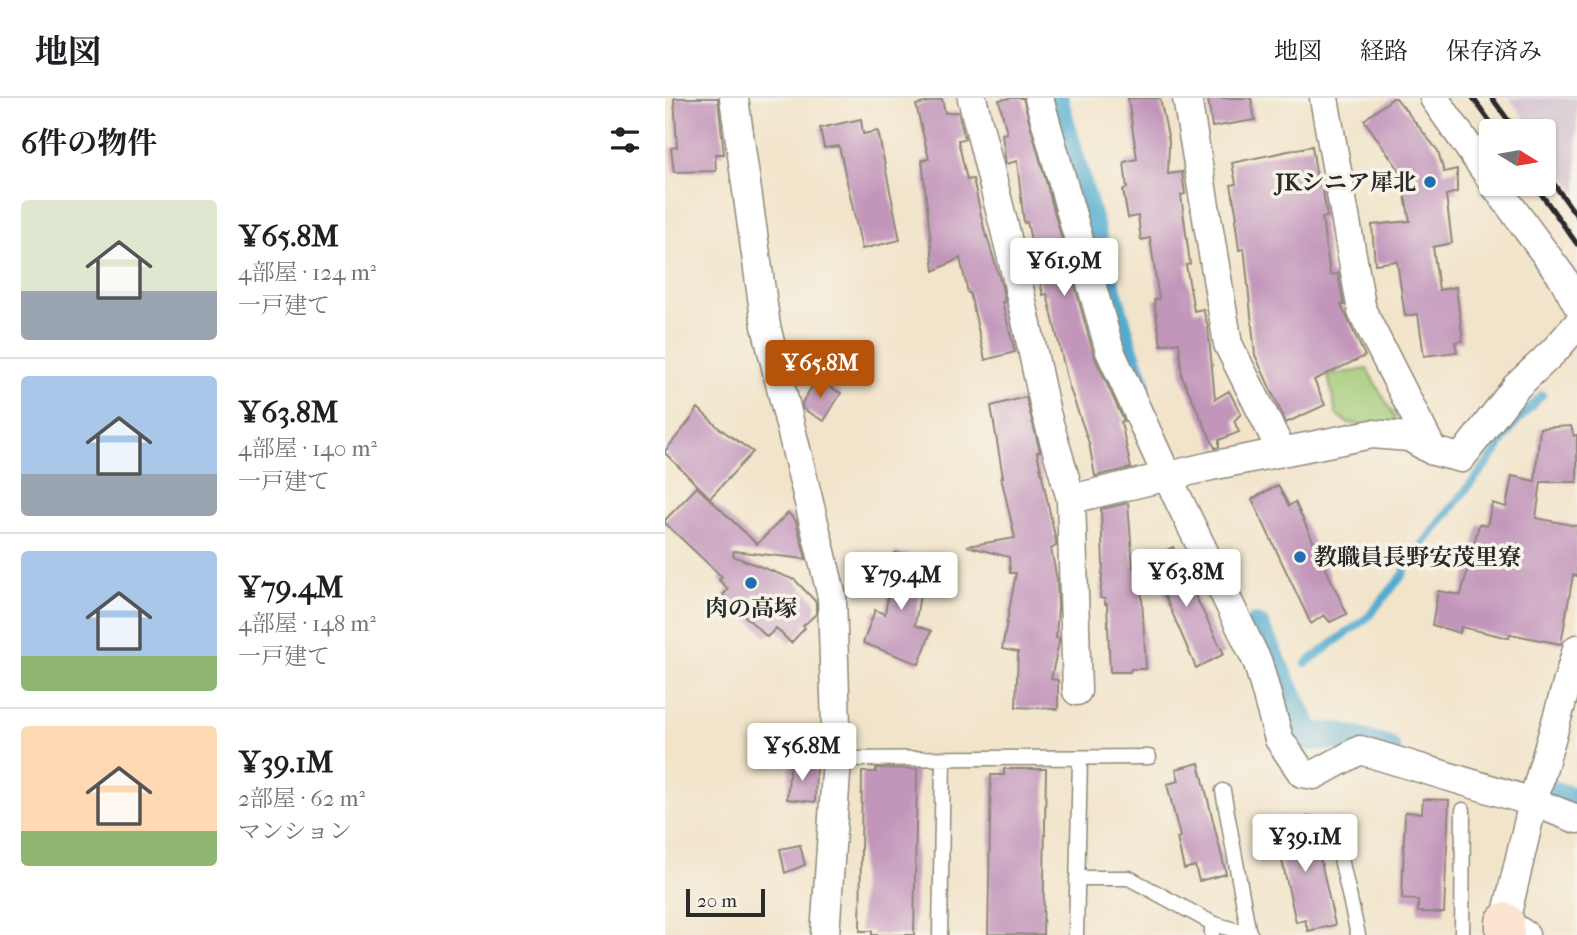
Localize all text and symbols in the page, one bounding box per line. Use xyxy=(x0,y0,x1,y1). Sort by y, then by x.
text: 地図 xyxy=(35,33,101,72)
text: 地図 xyxy=(1274,37,1322,65)
text: 経路 xyxy=(1360,37,1408,65)
text: 保存済み xyxy=(1446,37,1542,65)
north arrow xyxy=(1479,119,1556,196)
map controls xyxy=(1479,119,1556,196)
icon: filters xyxy=(606,121,644,159)
text: 6件の物件 xyxy=(21,126,157,161)
place label: JKシニア犀北 xyxy=(1274,169,1416,196)
marker: JKシニア犀北 xyxy=(1422,174,1438,190)
text: ¥65.8M xyxy=(238,219,339,254)
icon: home xyxy=(77,228,161,312)
pin: ¥61.9M xyxy=(1007,238,1121,298)
text: ¥61.9M xyxy=(1026,247,1102,274)
text: 4部屋 · 124 m² xyxy=(238,259,376,286)
text: 一戸建て xyxy=(238,292,330,319)
pin: ¥65.8M xyxy=(763,341,877,400)
text: ¥65.8M xyxy=(781,349,859,376)
text: ¥63.8M xyxy=(238,395,338,430)
icon: home xyxy=(77,404,161,488)
text: 4部屋 · 140 m² xyxy=(238,435,377,462)
text: 一戸建て xyxy=(238,468,330,495)
place label: 教職員長野安茂里寮 xyxy=(1314,544,1521,571)
marker: 教職員長野安茂里寮 xyxy=(1292,549,1308,565)
pin: ¥63.8M xyxy=(1129,550,1243,609)
pin: ¥79.4M xyxy=(844,552,958,612)
text: ¥63.8M xyxy=(1148,558,1224,585)
text: ¥79.4M xyxy=(861,561,941,588)
text: ¥79.4M xyxy=(238,570,343,605)
marker: 肉の高塚 xyxy=(743,575,759,591)
icon: home xyxy=(77,579,161,663)
place label: 肉の高塚 xyxy=(705,595,797,622)
text: 4部屋 · 148 m² xyxy=(238,610,376,637)
text: 一戸建て xyxy=(238,643,330,670)
pin: ¥56.8M xyxy=(745,724,859,783)
text: ¥56.8M xyxy=(763,732,841,759)
text: ¥39.1M xyxy=(238,745,333,780)
icon: home xyxy=(77,754,161,838)
text: 2部屋 · 62 m² xyxy=(238,785,365,812)
pin: ¥39.1M xyxy=(1248,814,1362,874)
text: マンション xyxy=(238,818,352,845)
text: ¥39.1M xyxy=(1268,823,1342,850)
scale bar xyxy=(686,886,765,918)
text: 20 m xyxy=(697,890,737,912)

